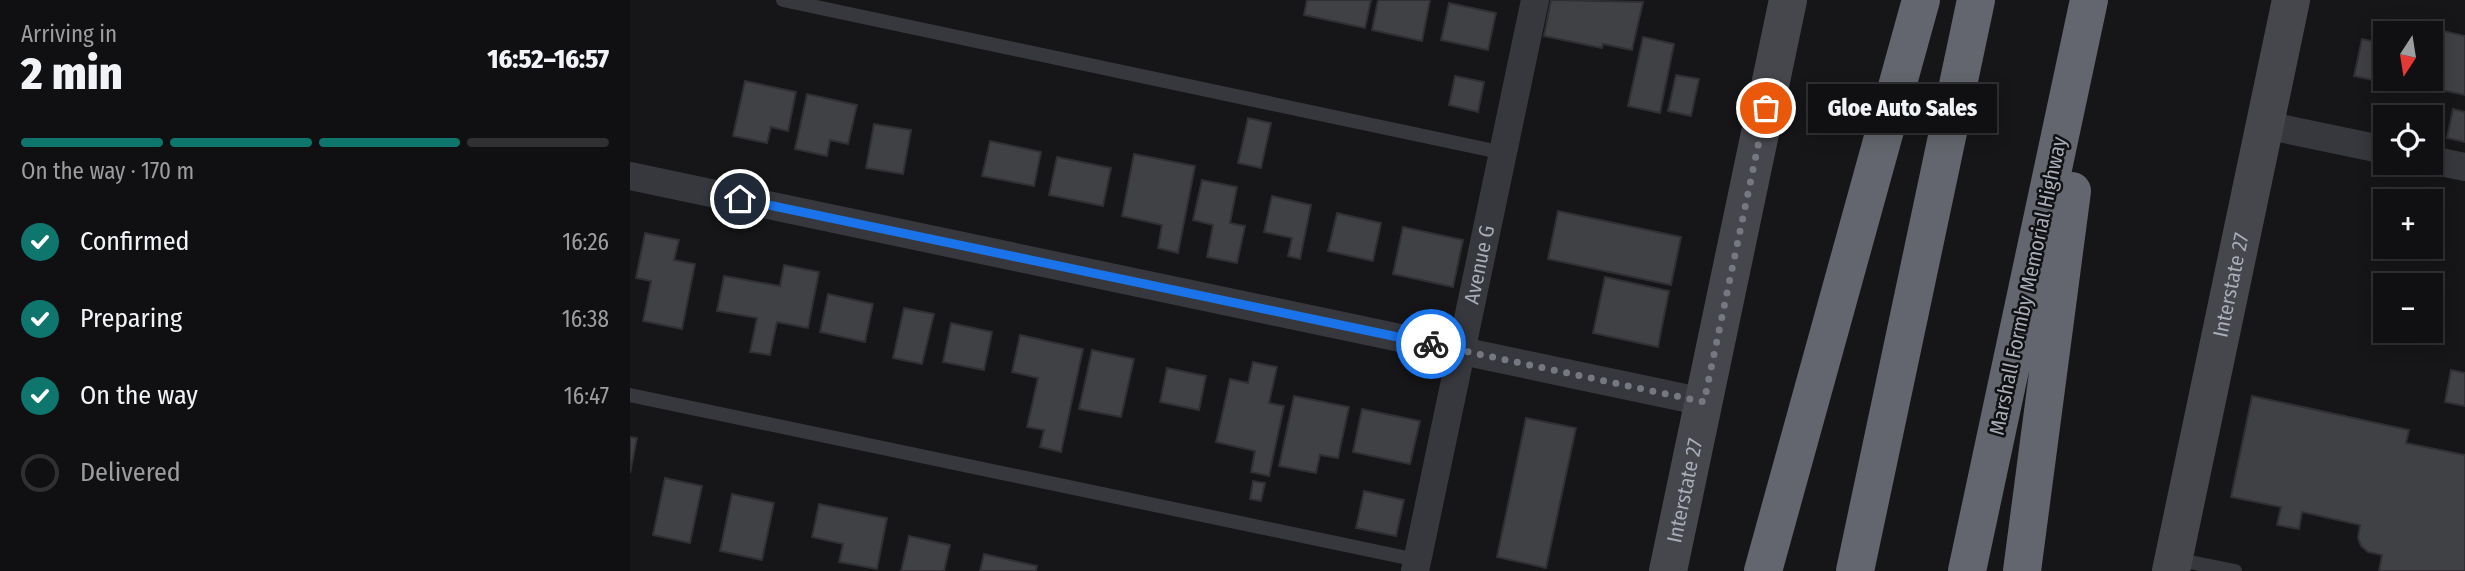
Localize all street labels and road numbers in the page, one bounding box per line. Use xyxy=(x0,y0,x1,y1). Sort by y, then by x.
street label: Marshall Formby Memorial Highway xyxy=(1984,134,2072,437)
street label: Avenue G xyxy=(1458,223,1500,307)
street label: Interstate 27 xyxy=(2207,231,2255,340)
street label: Interstate 27 xyxy=(1661,436,1708,545)

